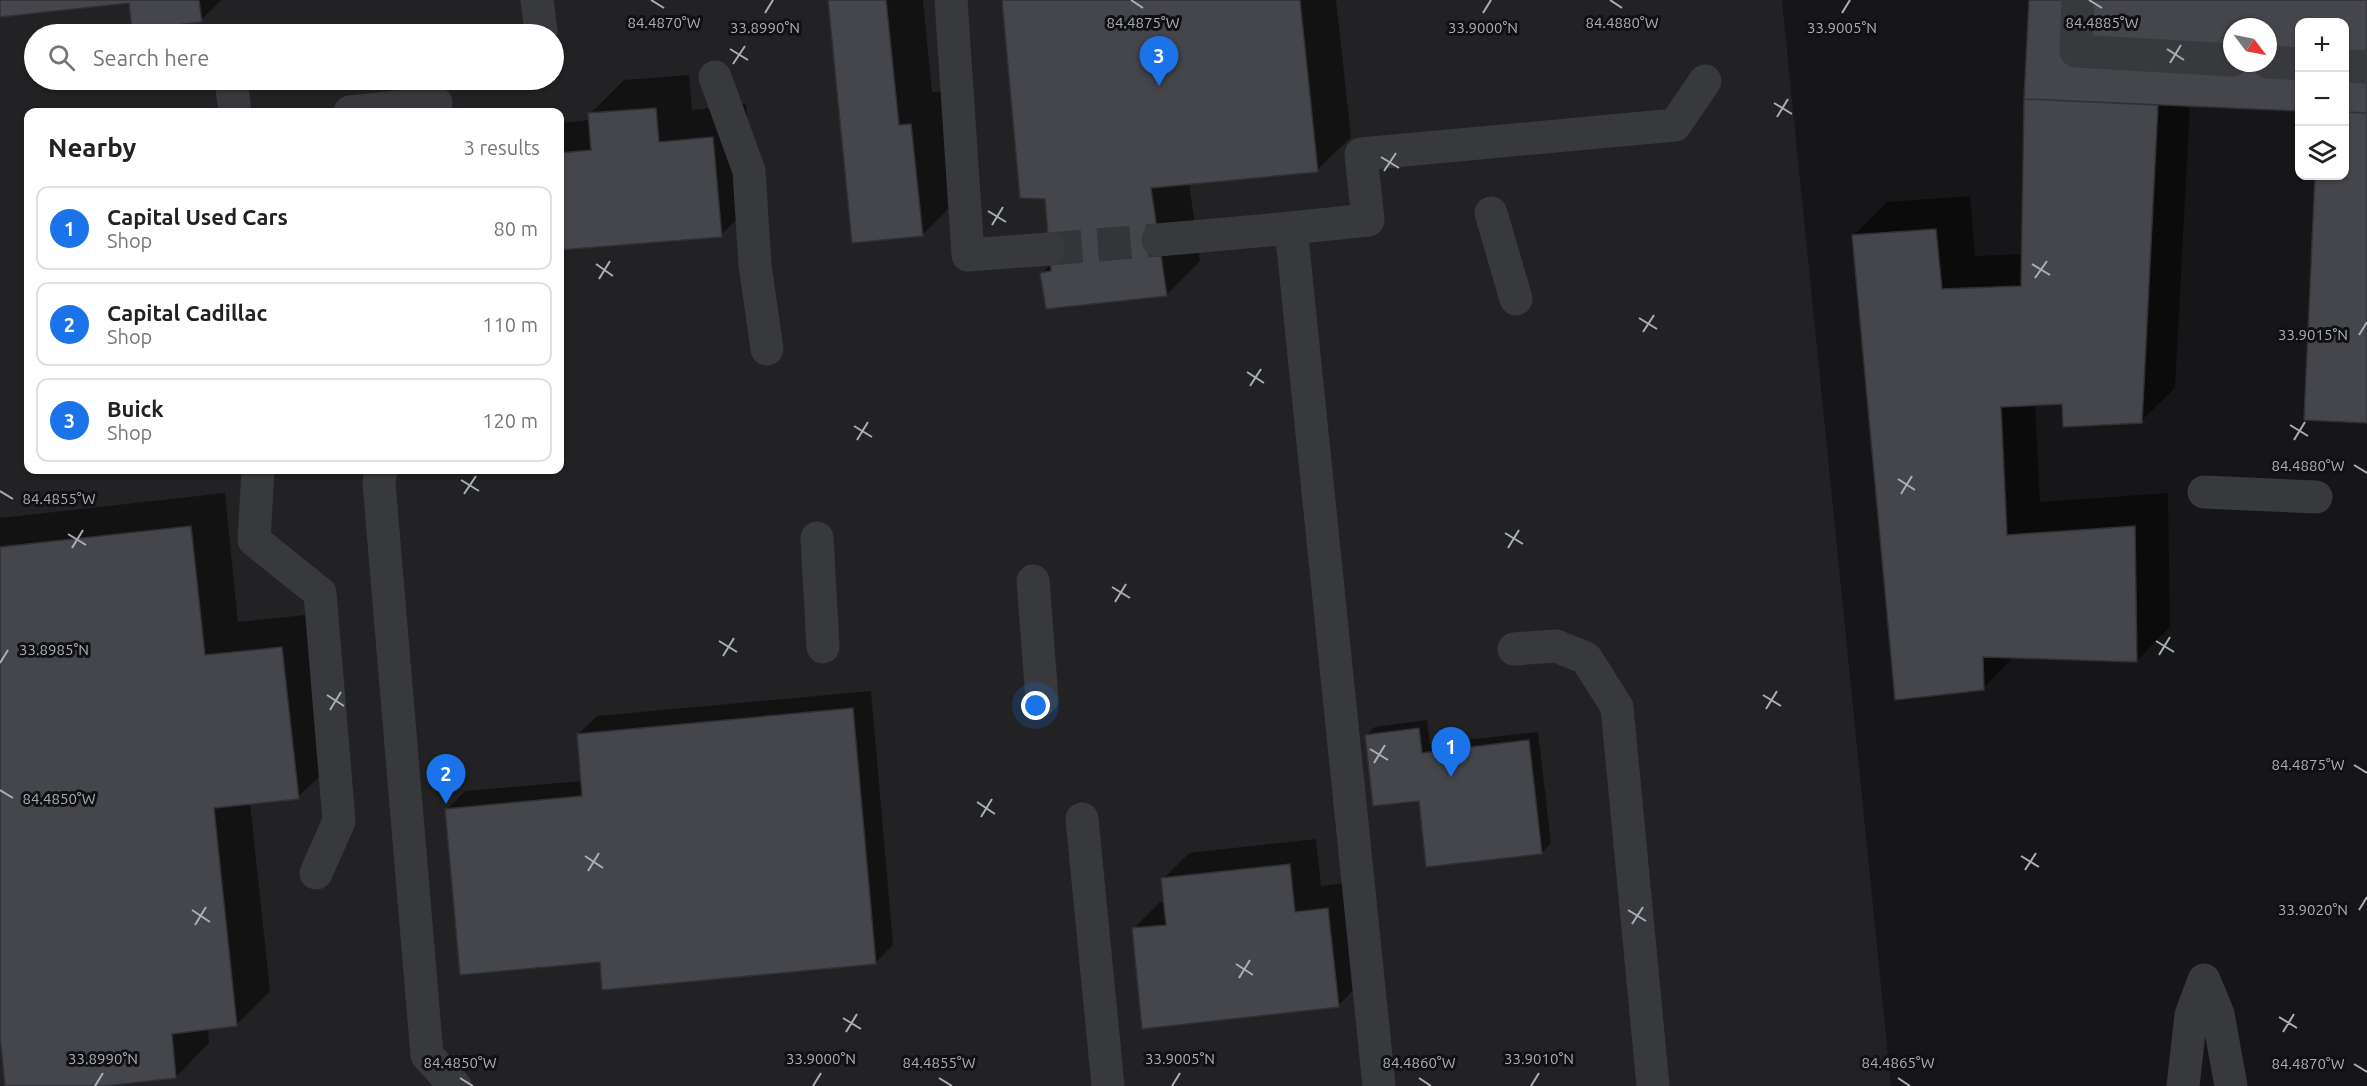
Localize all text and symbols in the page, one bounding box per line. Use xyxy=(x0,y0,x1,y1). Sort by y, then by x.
text: 84.4870°W xyxy=(627,14,701,31)
text: 84.4875°W xyxy=(1106,14,1180,31)
text: 84.4880°W xyxy=(1585,14,1659,31)
text: 84.4885°W xyxy=(2065,14,2139,31)
north arrow xyxy=(2223,18,2277,72)
map controls xyxy=(2295,18,2349,180)
button: + xyxy=(2295,18,2349,72)
text: 33.8990°N xyxy=(730,19,800,36)
text: 33.9000°N xyxy=(1448,19,1518,36)
text: 33.9005°N xyxy=(1807,19,1877,36)
search box xyxy=(24,24,564,90)
pin: 3 xyxy=(1140,36,1178,86)
icon: search xyxy=(45,41,78,74)
text: Search here xyxy=(93,45,209,70)
button: − xyxy=(2295,72,2349,126)
button: layers xyxy=(2295,126,2349,180)
text: Nearby xyxy=(48,133,136,162)
text: 3 results xyxy=(464,136,540,159)
text: Capital Used Cars xyxy=(107,204,288,229)
text: 1 xyxy=(64,217,75,240)
text: 80 m xyxy=(494,217,538,240)
text: Shop xyxy=(107,229,152,252)
text: Capital Cadillac xyxy=(107,300,267,325)
text: 2 xyxy=(64,313,75,336)
text: 110 m xyxy=(482,313,538,336)
text: Shop xyxy=(107,325,152,348)
text: 33.9015°N xyxy=(2278,326,2348,343)
text: Buick xyxy=(107,396,164,421)
text: 3 xyxy=(64,409,75,432)
text: 120 m xyxy=(482,409,538,432)
text: Shop xyxy=(107,421,152,444)
text: 84.4880°W xyxy=(2271,457,2345,474)
text: 84.4855°W xyxy=(22,490,96,507)
text: 33.8985°N xyxy=(19,641,89,658)
your location xyxy=(1021,691,1050,720)
pin: 1 xyxy=(1432,728,1470,777)
pin: 2 xyxy=(426,754,466,804)
text: 84.4875°W xyxy=(2271,756,2345,773)
text: 84.4850°W xyxy=(22,790,96,807)
text: 33.9020°N xyxy=(2278,901,2348,918)
text: 33.8990°N xyxy=(68,1050,138,1067)
text: 33.9000°N xyxy=(786,1050,856,1067)
text: 33.9005°N xyxy=(1145,1050,1215,1067)
text: 33.9010°N xyxy=(1504,1050,1574,1067)
text: 84.4850°W xyxy=(423,1054,497,1071)
text: 84.4855°W xyxy=(902,1054,976,1071)
text: 84.4860°W xyxy=(1382,1054,1456,1071)
text: 84.4865°W xyxy=(1861,1054,1935,1071)
text: 84.4870°W xyxy=(2271,1055,2345,1072)

